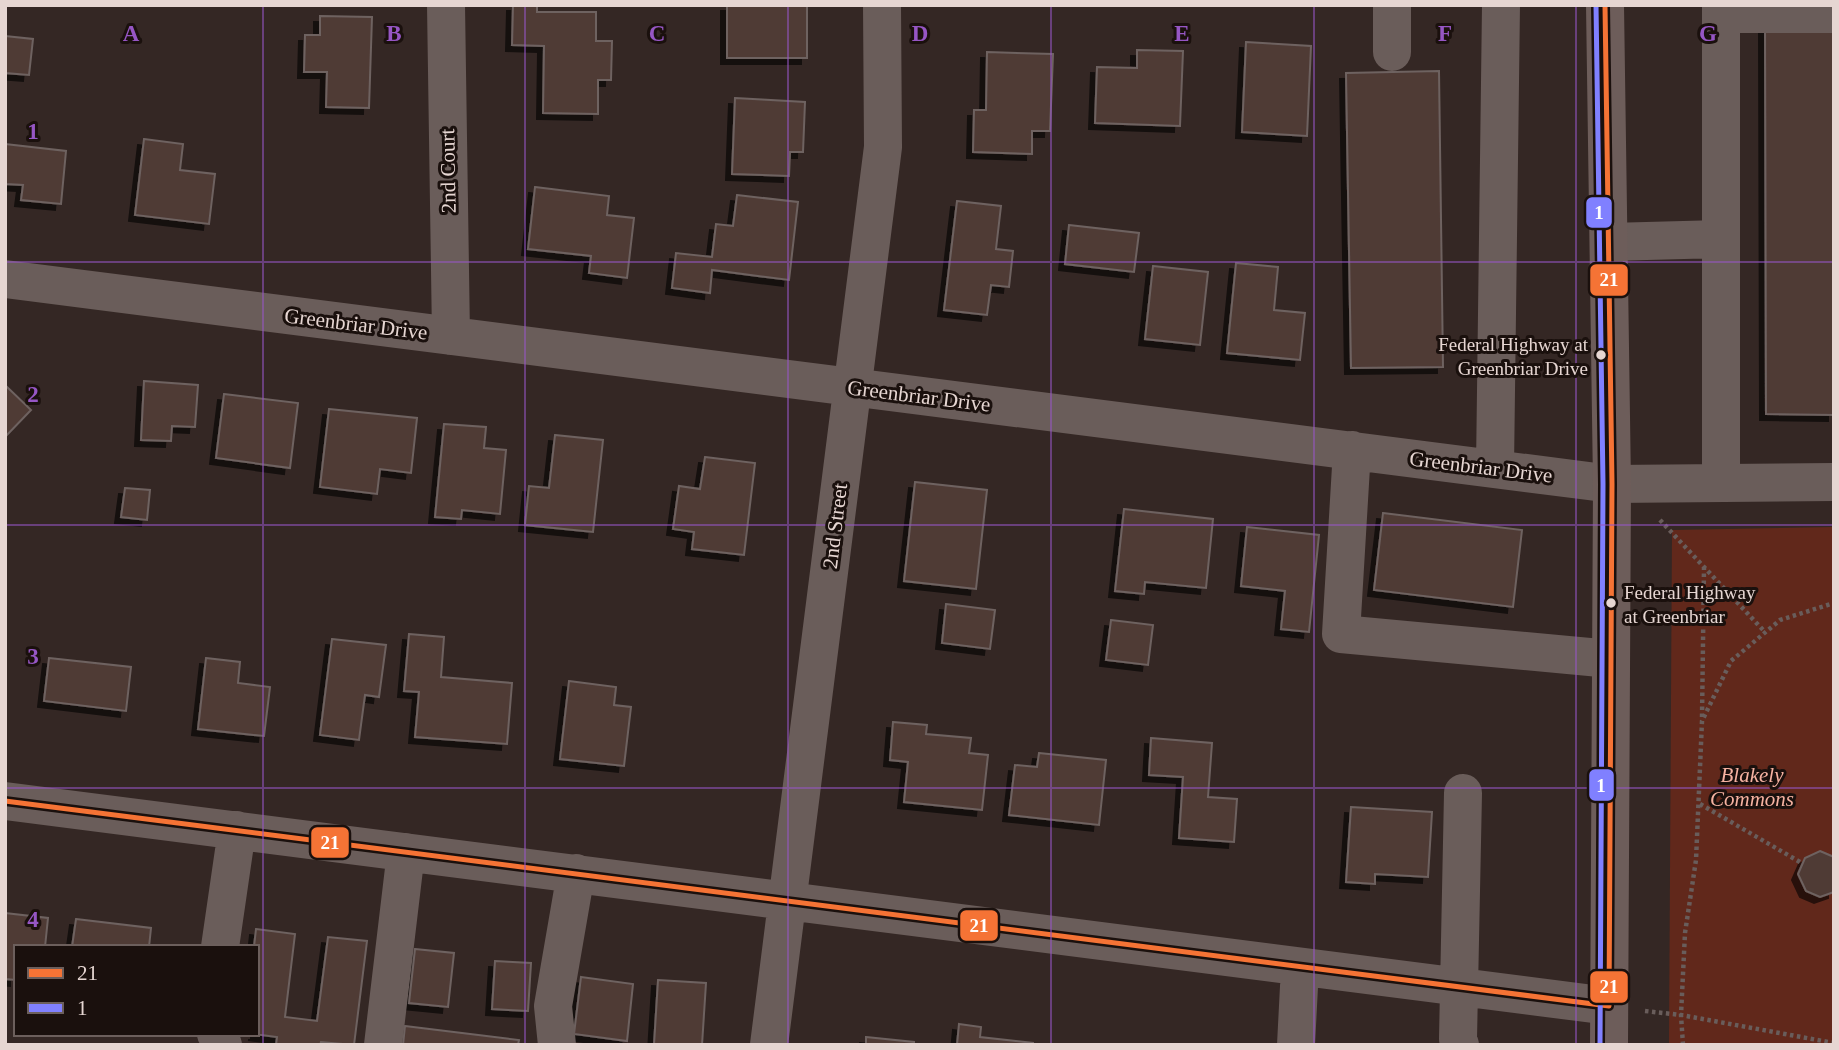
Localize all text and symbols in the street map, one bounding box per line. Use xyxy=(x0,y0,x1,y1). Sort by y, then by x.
text: A xyxy=(123,21,140,46)
text: B xyxy=(386,21,402,46)
text: C xyxy=(649,21,665,46)
text: D xyxy=(912,21,928,46)
text: E xyxy=(1174,21,1190,46)
text: F xyxy=(1438,21,1452,46)
text: G xyxy=(1699,21,1717,46)
text: 1 xyxy=(27,119,39,144)
street label: 2nd Court xyxy=(435,128,461,213)
line badge: 1 xyxy=(1585,196,1613,229)
text: 1 xyxy=(1594,202,1604,223)
line badge: 21 xyxy=(1589,263,1629,297)
text: 21 xyxy=(1600,269,1619,290)
street label: Greenbriar Drive xyxy=(283,303,429,345)
place label: Federal Highway at Greenbriar Drive xyxy=(1438,334,1589,379)
marker: Federal Highway at Greenbriar Drive xyxy=(1594,348,1608,362)
street label: Greenbriar Drive xyxy=(846,375,992,417)
text: 2 xyxy=(27,382,39,407)
street label: Greenbriar Drive xyxy=(1408,446,1554,488)
street label: 2nd Street xyxy=(818,482,852,570)
place label: Federal Highway at Greenbriar xyxy=(1624,582,1756,627)
marker: Federal Highway at Greenbriar xyxy=(1604,596,1618,610)
text: 3 xyxy=(27,644,39,669)
park label: Blakely Commons xyxy=(1710,763,1794,811)
line badge: 1 xyxy=(1588,768,1615,802)
text: 1 xyxy=(1596,775,1606,796)
line badge: 21 xyxy=(310,826,350,859)
text: 21 xyxy=(321,832,340,853)
text: 4 xyxy=(27,907,39,932)
line badge: 21 xyxy=(959,909,999,942)
text: 21 xyxy=(970,915,989,936)
legend xyxy=(14,945,259,1036)
text: 21 xyxy=(77,961,98,985)
line badge: 21 xyxy=(1589,970,1629,1004)
text: 21 xyxy=(1600,976,1619,997)
text: 1 xyxy=(77,996,88,1020)

